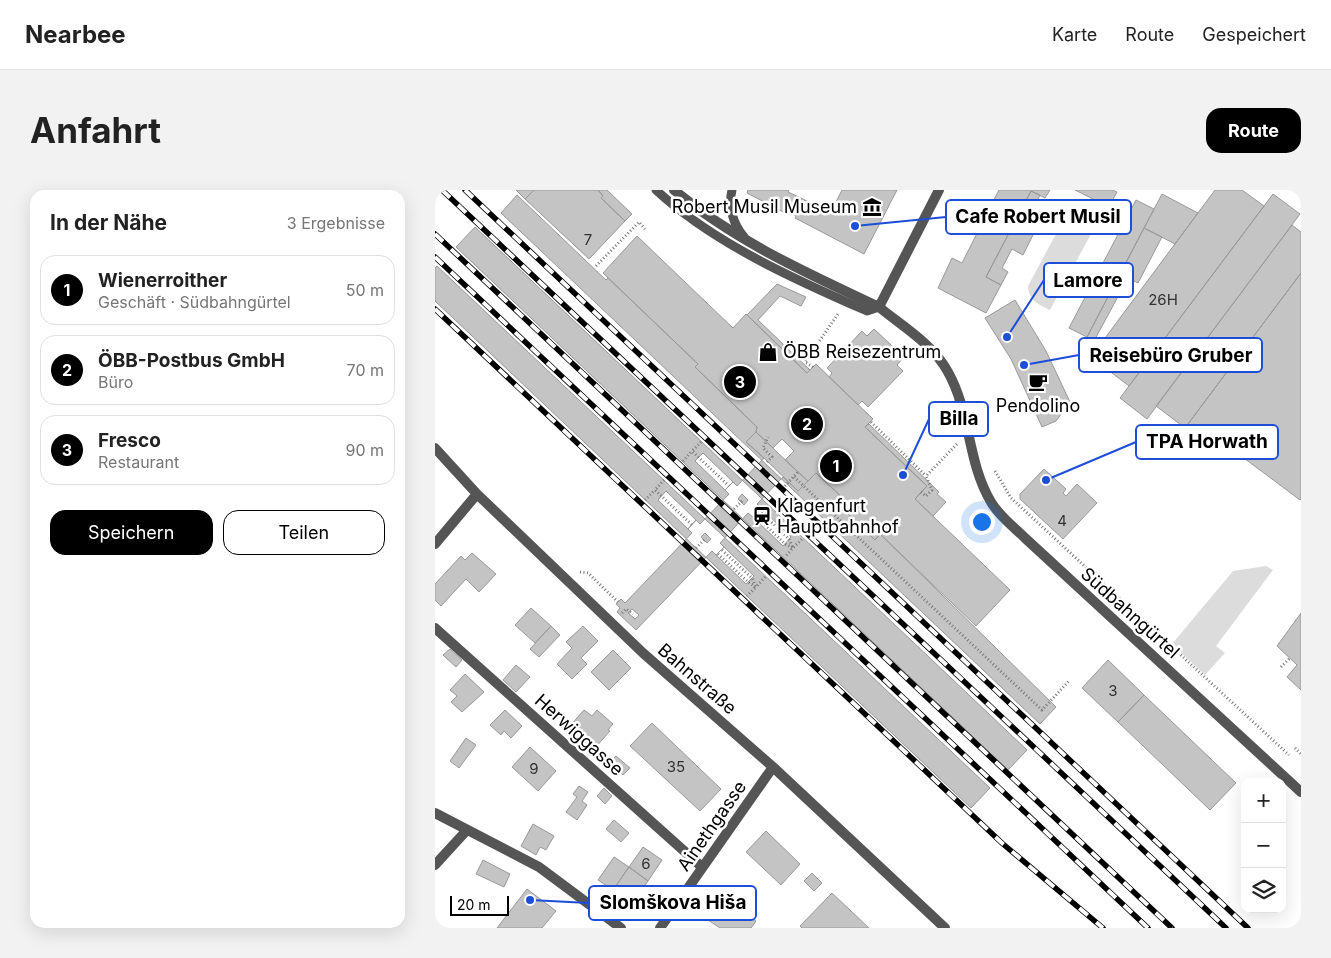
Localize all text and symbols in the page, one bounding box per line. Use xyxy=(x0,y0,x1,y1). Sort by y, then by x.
text: Nearbee xyxy=(25,20,126,49)
text: Karte xyxy=(1052,24,1097,45)
text: Route xyxy=(1125,24,1174,45)
text: Gespeichert xyxy=(1202,24,1306,45)
button: Route xyxy=(1206,108,1301,153)
text: Anfahrt xyxy=(30,109,161,151)
place label: Robert Musil Museum xyxy=(672,196,857,217)
museum icon: Robert Musil Museum xyxy=(861,196,883,218)
callout: Cafe Robert Musil xyxy=(946,200,1131,234)
text: Cafe Robert Musil xyxy=(955,205,1121,228)
text: In der Nähe xyxy=(50,210,167,235)
text: 3 Ergebnisse xyxy=(287,213,385,233)
house number: 7 xyxy=(584,230,592,249)
callout: Lamore xyxy=(1044,263,1133,297)
text: Wienerroither xyxy=(98,269,227,292)
text: Lamore xyxy=(1053,269,1123,292)
text: 1 xyxy=(64,280,70,300)
text: 50 m xyxy=(346,280,384,300)
house number: 26H xyxy=(1148,290,1178,309)
text: Geschäft · Südbahngürtel xyxy=(98,292,291,312)
callout: Reisebüro Gruber xyxy=(1079,338,1262,372)
place label: ÖBB Reisezentrum xyxy=(783,340,941,362)
shop icon: ÖBB Reisezentrum xyxy=(757,341,779,363)
text: Reisebüro Gruber xyxy=(1090,344,1253,367)
text: ÖBB-Postbus GmbH xyxy=(98,349,285,372)
text: 2 xyxy=(62,360,72,380)
text: 70 m xyxy=(347,360,384,380)
pin: 3 xyxy=(724,363,756,401)
cafe icon: Pendolino xyxy=(1027,371,1049,393)
text: Büro xyxy=(98,372,133,392)
place label: Pendolino xyxy=(996,395,1080,416)
callout: Billa xyxy=(929,402,988,436)
pin: 2 xyxy=(791,405,823,443)
text: Billa xyxy=(939,407,979,430)
callout: TPA Horwath xyxy=(1136,425,1278,459)
text: Fresco xyxy=(98,429,161,452)
text: TPA Horwath xyxy=(1146,430,1268,453)
text: 3 xyxy=(62,440,72,460)
text: 90 m xyxy=(345,440,384,460)
pin: 1 xyxy=(820,447,852,485)
text: Restaurant xyxy=(98,452,179,472)
place label: Klagenfurt Hauptbahnhof xyxy=(777,495,899,537)
station icon: Klagenfurt Hauptbahnhof xyxy=(751,505,773,527)
your location xyxy=(969,509,995,535)
button: Speichern xyxy=(50,510,213,555)
button: Teilen xyxy=(223,510,385,555)
house number: 4 xyxy=(1057,511,1067,530)
street label: Südbahngürtel xyxy=(1077,563,1184,662)
street label: Bahnstraße xyxy=(654,639,741,718)
house number: 3 xyxy=(1108,681,1118,700)
street label: Herwiggasse xyxy=(531,689,628,780)
house number: 35 xyxy=(667,757,685,776)
house number: 9 xyxy=(529,759,539,778)
street label: Ainethgasse xyxy=(673,777,750,875)
map controls xyxy=(1241,778,1286,913)
button: + xyxy=(1241,778,1286,823)
button: − xyxy=(1241,823,1286,868)
house number: 6 xyxy=(641,854,651,873)
button: layers xyxy=(1241,868,1286,913)
callout: Slomškova Hiša xyxy=(589,886,756,920)
text: Slomškova Hiša xyxy=(600,891,746,914)
scale bar xyxy=(450,893,509,916)
text: 20 m xyxy=(457,896,491,913)

